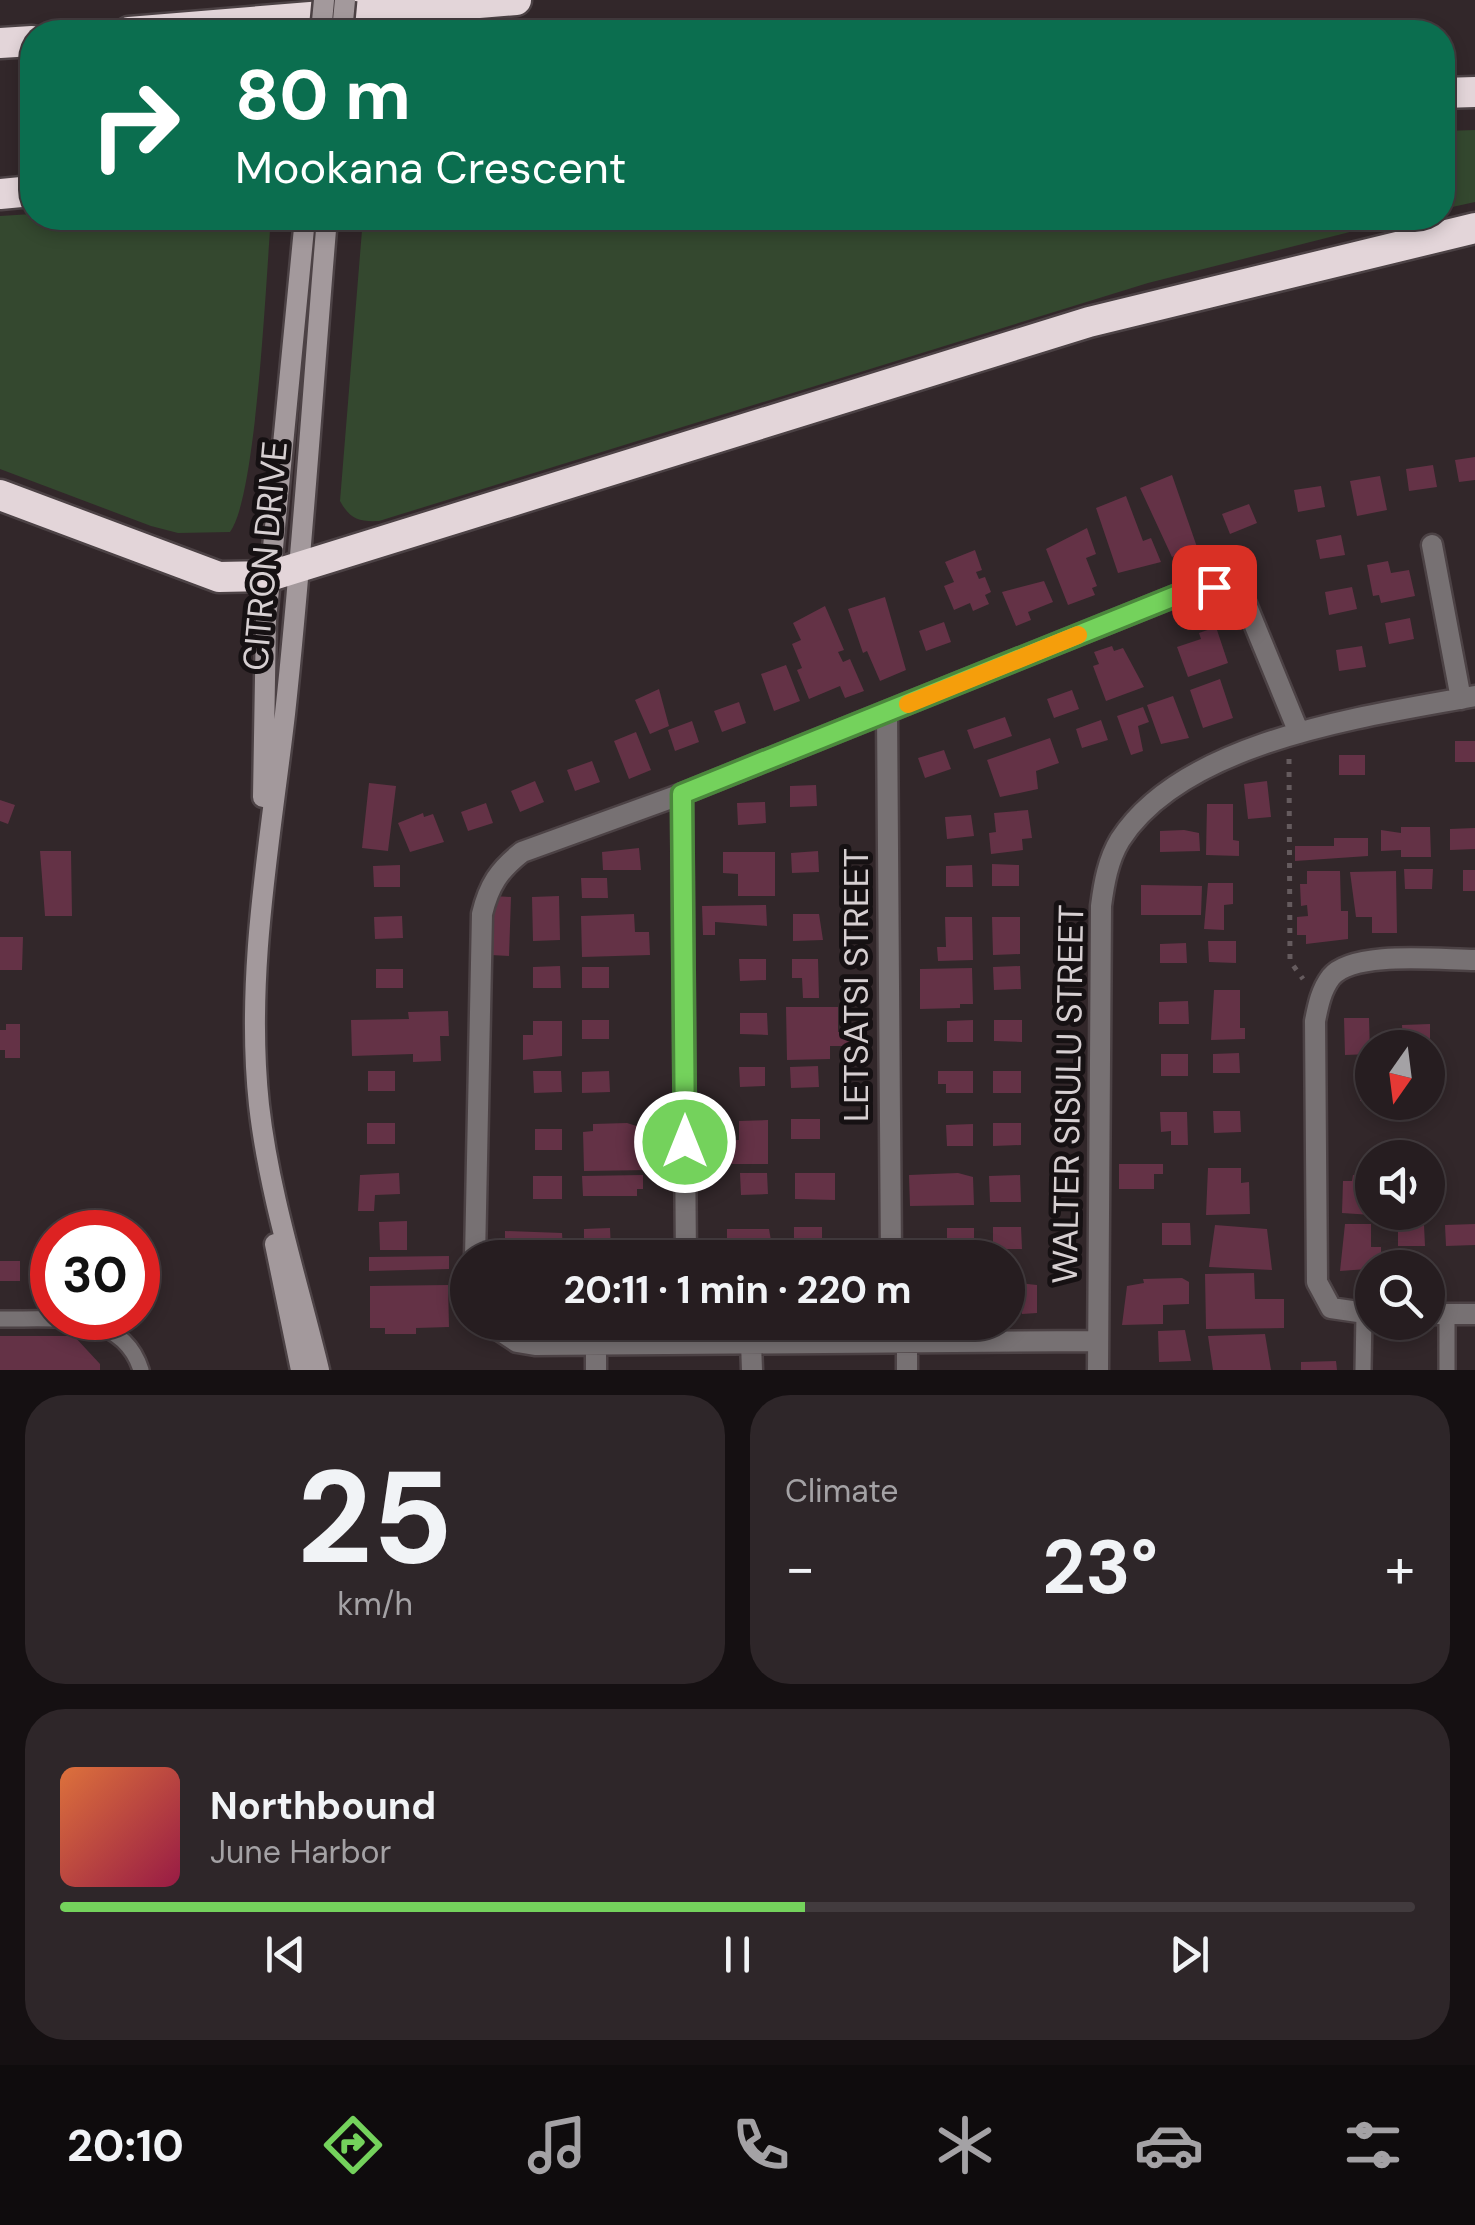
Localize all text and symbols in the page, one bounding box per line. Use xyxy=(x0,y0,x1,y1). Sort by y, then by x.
text: 80 m xyxy=(235,50,411,141)
icon: right xyxy=(70,60,200,190)
text: Mookana Crescent xyxy=(235,138,626,197)
street label: CITRON DRIVE xyxy=(232,439,298,673)
pin xyxy=(1172,545,1257,630)
icon: arrive xyxy=(1187,560,1242,615)
street label: LETSATSI STREET xyxy=(833,848,879,1122)
street label: WALTER SISULU STREET xyxy=(1042,904,1094,1284)
north arrow xyxy=(1355,1030,1445,1120)
map controls xyxy=(1355,1030,1445,1340)
position arrow xyxy=(633,1090,737,1194)
button: sound xyxy=(1355,1140,1445,1230)
speed limit sign: 30 xyxy=(30,1210,160,1340)
button: search xyxy=(1355,1250,1445,1340)
text: 20:11 · 1 min · 220 m xyxy=(563,1265,912,1315)
text: 25 xyxy=(297,1433,453,1602)
text: Climate xyxy=(785,1470,899,1512)
text: 23° xyxy=(1042,1519,1158,1616)
text: − xyxy=(785,1532,815,1604)
text: + xyxy=(1385,1532,1415,1604)
text: km/h xyxy=(337,1583,413,1625)
text: Northbound xyxy=(210,1781,436,1831)
text: June Harbor xyxy=(210,1831,391,1873)
icon: previous xyxy=(258,1927,313,1982)
icon: pause xyxy=(710,1927,765,1982)
icon: next xyxy=(1162,1927,1217,1982)
icon: directions xyxy=(318,2110,388,2180)
icon: music xyxy=(522,2110,592,2180)
icon: phone xyxy=(726,2110,796,2180)
icon: climate xyxy=(930,2110,1000,2180)
icon: car xyxy=(1134,2110,1204,2180)
icon: filters xyxy=(1338,2110,1408,2180)
text: 20:10 xyxy=(67,2116,184,2175)

